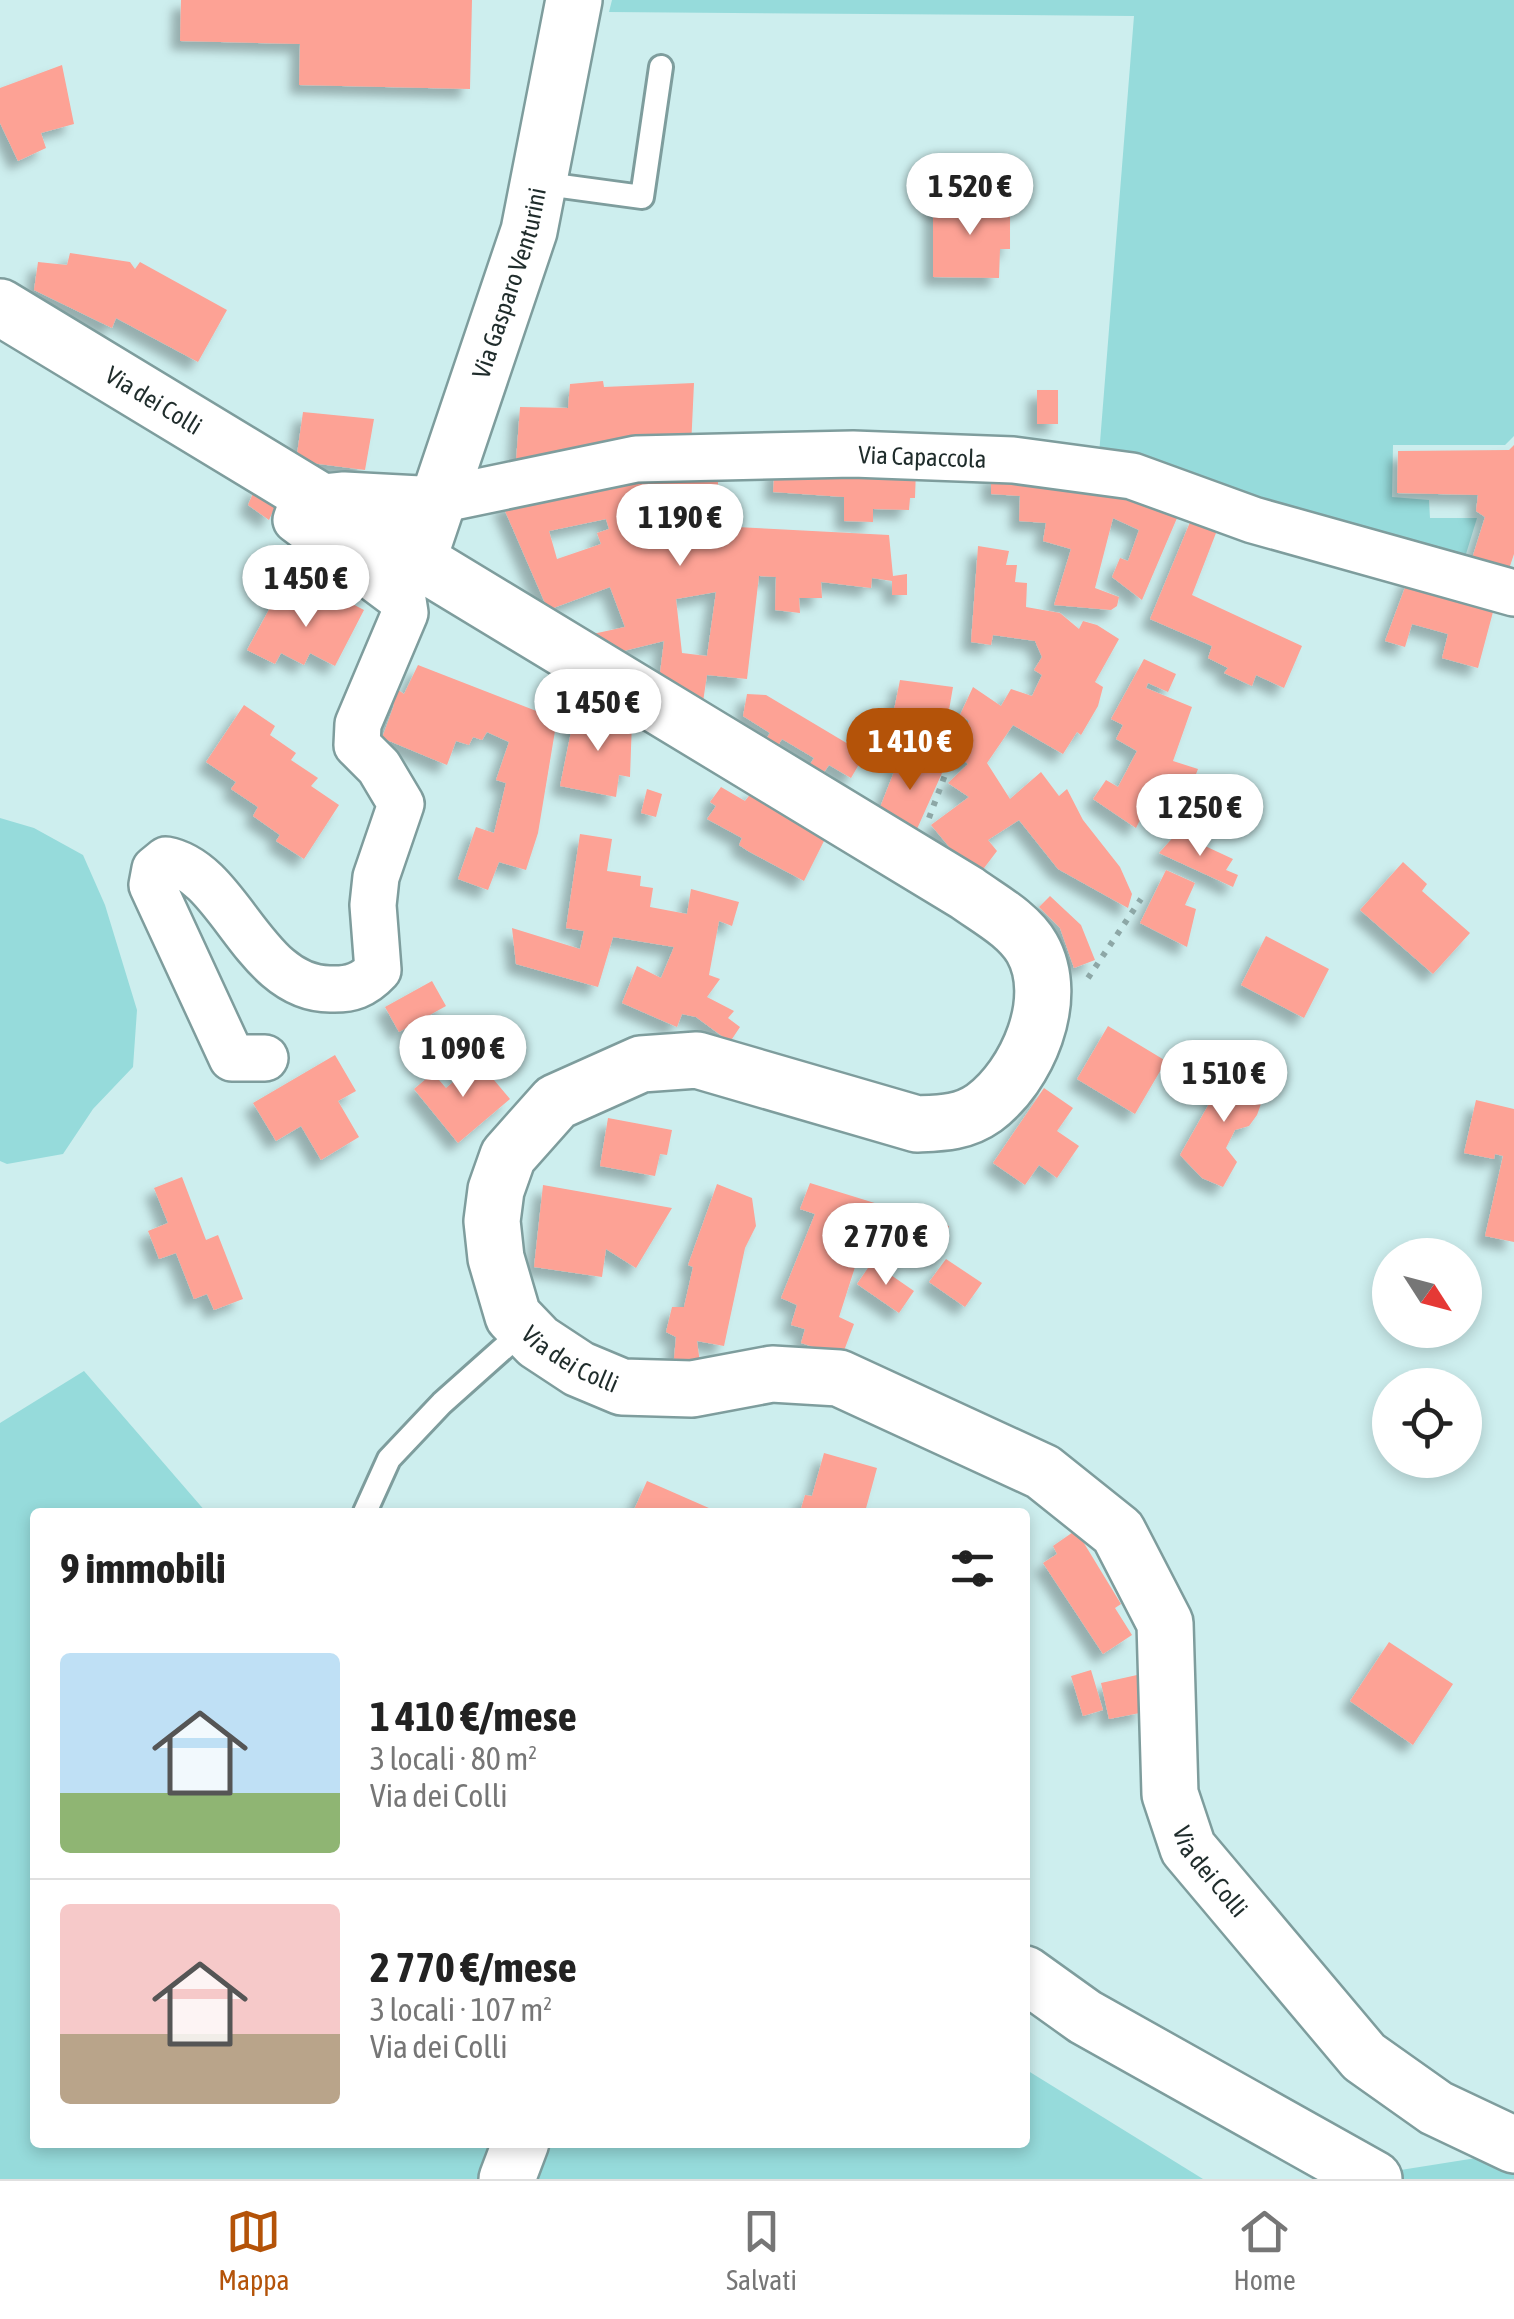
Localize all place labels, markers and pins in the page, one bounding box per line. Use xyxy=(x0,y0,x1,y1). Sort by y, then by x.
pin: 1 520 € xyxy=(878,153,1062,238)
pin: 1 190 € xyxy=(588,484,772,569)
pin: 1 450 € xyxy=(214,545,398,630)
pin: 1 450 € xyxy=(506,669,690,754)
pin: 1 410 € xyxy=(818,708,1002,793)
pin: 1 250 € xyxy=(1108,774,1292,859)
pin: 1 090 € xyxy=(371,1015,555,1100)
pin: 1 510 € xyxy=(1132,1040,1316,1125)
pin: 2 770 € xyxy=(794,1203,978,1288)

